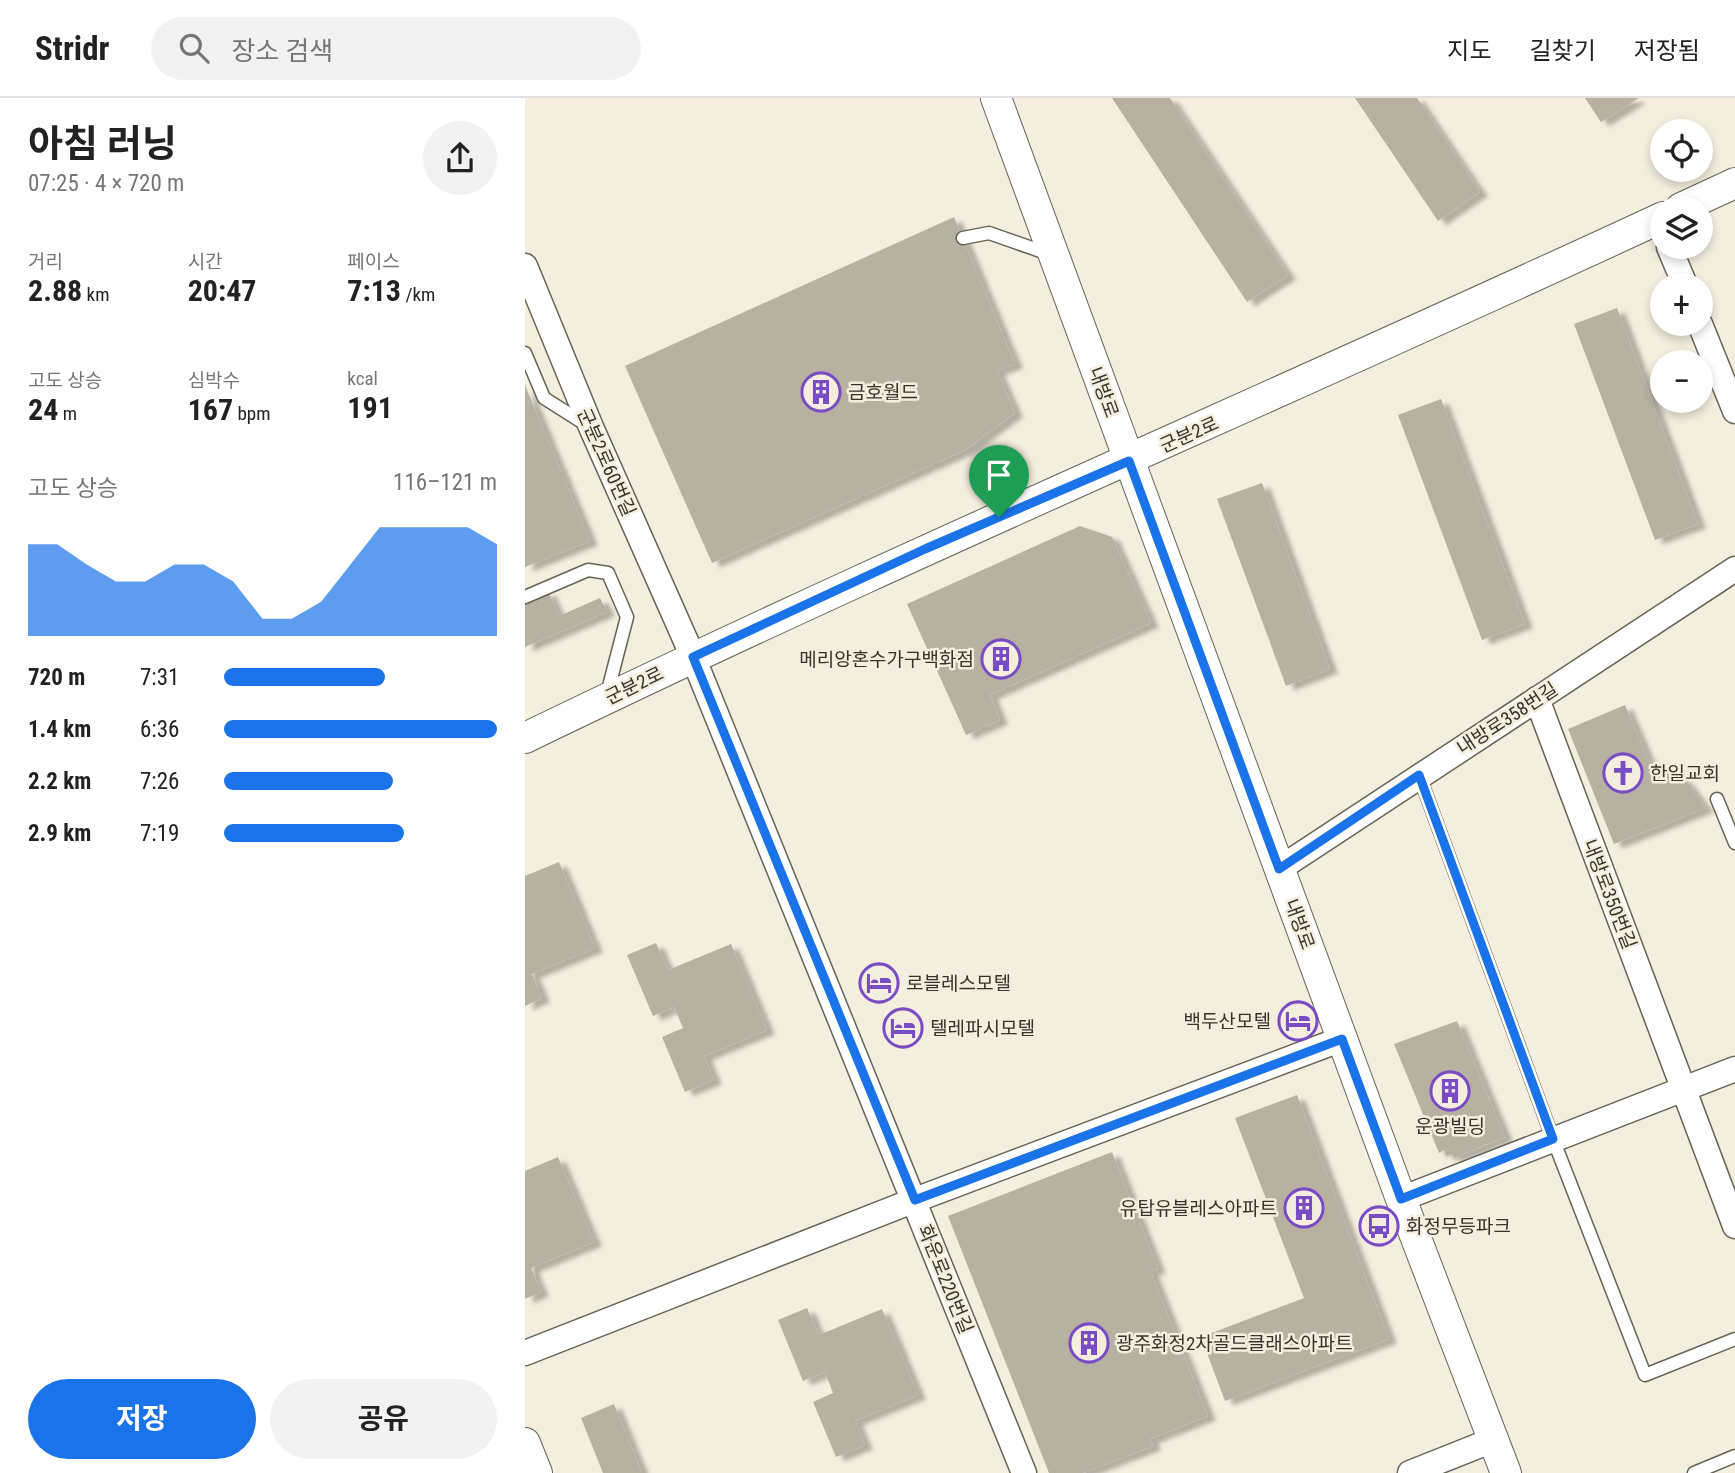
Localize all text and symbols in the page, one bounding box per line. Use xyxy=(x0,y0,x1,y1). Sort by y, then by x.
search box xyxy=(151,17,641,80)
text: Stridr xyxy=(35,29,109,68)
icon: search xyxy=(175,29,213,67)
text: 장소 검색 xyxy=(231,36,333,66)
text: 지도 xyxy=(1447,37,1492,65)
text: 길찾기 xyxy=(1530,37,1596,65)
text: 저장됨 xyxy=(1634,37,1700,65)
map controls xyxy=(1650,119,1713,413)
button: locate xyxy=(1650,119,1713,182)
button: share xyxy=(423,121,497,195)
text: 아침 러닝 xyxy=(28,122,177,166)
text: 07:25 · 4 × 720 m xyxy=(28,170,184,197)
button: layers xyxy=(1650,196,1713,259)
text: 거리 xyxy=(28,250,63,273)
text: 시간 xyxy=(188,250,223,273)
text: 페이스 xyxy=(347,250,400,273)
text: 2.88 xyxy=(28,273,82,308)
text: 20:47 xyxy=(188,273,257,308)
text: 7:13 xyxy=(347,273,401,308)
button: + xyxy=(1650,273,1713,336)
text: km xyxy=(82,283,109,306)
text: /km xyxy=(401,283,435,306)
button: − xyxy=(1650,350,1713,413)
street label: 내방로 xyxy=(1084,364,1123,421)
text: kcal xyxy=(347,367,378,390)
text: 고도 상승 xyxy=(28,369,102,392)
text: 심박수 xyxy=(188,369,240,392)
building icon: 금호월드 xyxy=(800,371,842,413)
place label: 금호월드 xyxy=(848,381,918,404)
text: 191 xyxy=(347,390,393,425)
text: 24 xyxy=(28,392,58,427)
text: 167 xyxy=(188,392,233,427)
text: m xyxy=(58,402,77,425)
text: bpm xyxy=(233,402,271,425)
street label: 군분2로60번길 xyxy=(573,405,641,520)
street label: 군분2로 xyxy=(1156,411,1222,458)
pin xyxy=(969,445,1029,517)
icon: arrive xyxy=(980,456,1018,494)
text: 116–121 m xyxy=(393,469,497,496)
text: 고도 상승 xyxy=(28,475,118,502)
building icon: 메리앙혼수가구백화점 xyxy=(980,638,1022,680)
place label: 메리앙혼수가구백화점 xyxy=(799,648,974,671)
street label: 군분2로 xyxy=(601,662,667,709)
text: 720 m xyxy=(28,664,85,691)
text: 7:31 xyxy=(140,664,179,691)
street label: 내방로358번길 xyxy=(1453,677,1562,760)
text: 1.4 km xyxy=(28,716,91,743)
text: 6:36 xyxy=(140,716,179,743)
church icon: 한일교회 xyxy=(1602,752,1644,794)
place label: 한일교회 xyxy=(1650,762,1720,785)
text: 2.2 km xyxy=(28,768,91,795)
text: 7:26 xyxy=(140,768,179,795)
text: 2.9 km xyxy=(28,820,91,847)
text: 7:19 xyxy=(140,820,179,847)
street label: 내방로350번길 xyxy=(1578,836,1641,952)
street label: 내방로 xyxy=(1280,896,1319,953)
hotel icon: 로블레스모텔 xyxy=(858,962,900,1004)
place label: 로블레스모텔 xyxy=(906,972,1011,995)
hotel icon: 백두산모텔 xyxy=(1277,1000,1319,1042)
hotel icon: 텔레파시모텔 xyxy=(882,1007,924,1049)
place label: 백두산모텔 xyxy=(1184,1010,1271,1033)
place label: 텔레파시모텔 xyxy=(930,1017,1035,1040)
building icon: 운광빌딩 xyxy=(1429,1070,1471,1112)
place label: 운광빌딩 xyxy=(1415,1115,1485,1138)
building icon: 유탑유블레스아파트 xyxy=(1283,1187,1325,1229)
place label: 유탑유블레스아파트 xyxy=(1120,1197,1277,1220)
bus stop icon: 화정무등파크 xyxy=(1358,1205,1400,1247)
place label: 화정무등파크 xyxy=(1406,1215,1511,1238)
street label: 화운로220번길 xyxy=(913,1221,978,1337)
building icon: 광주화정2차골드클래스아파트 xyxy=(1068,1322,1110,1364)
place label: 광주화정2차골드클래스아파트 xyxy=(1116,1332,1353,1355)
button: 저장 xyxy=(28,1379,256,1459)
button: 공유 xyxy=(270,1379,497,1459)

